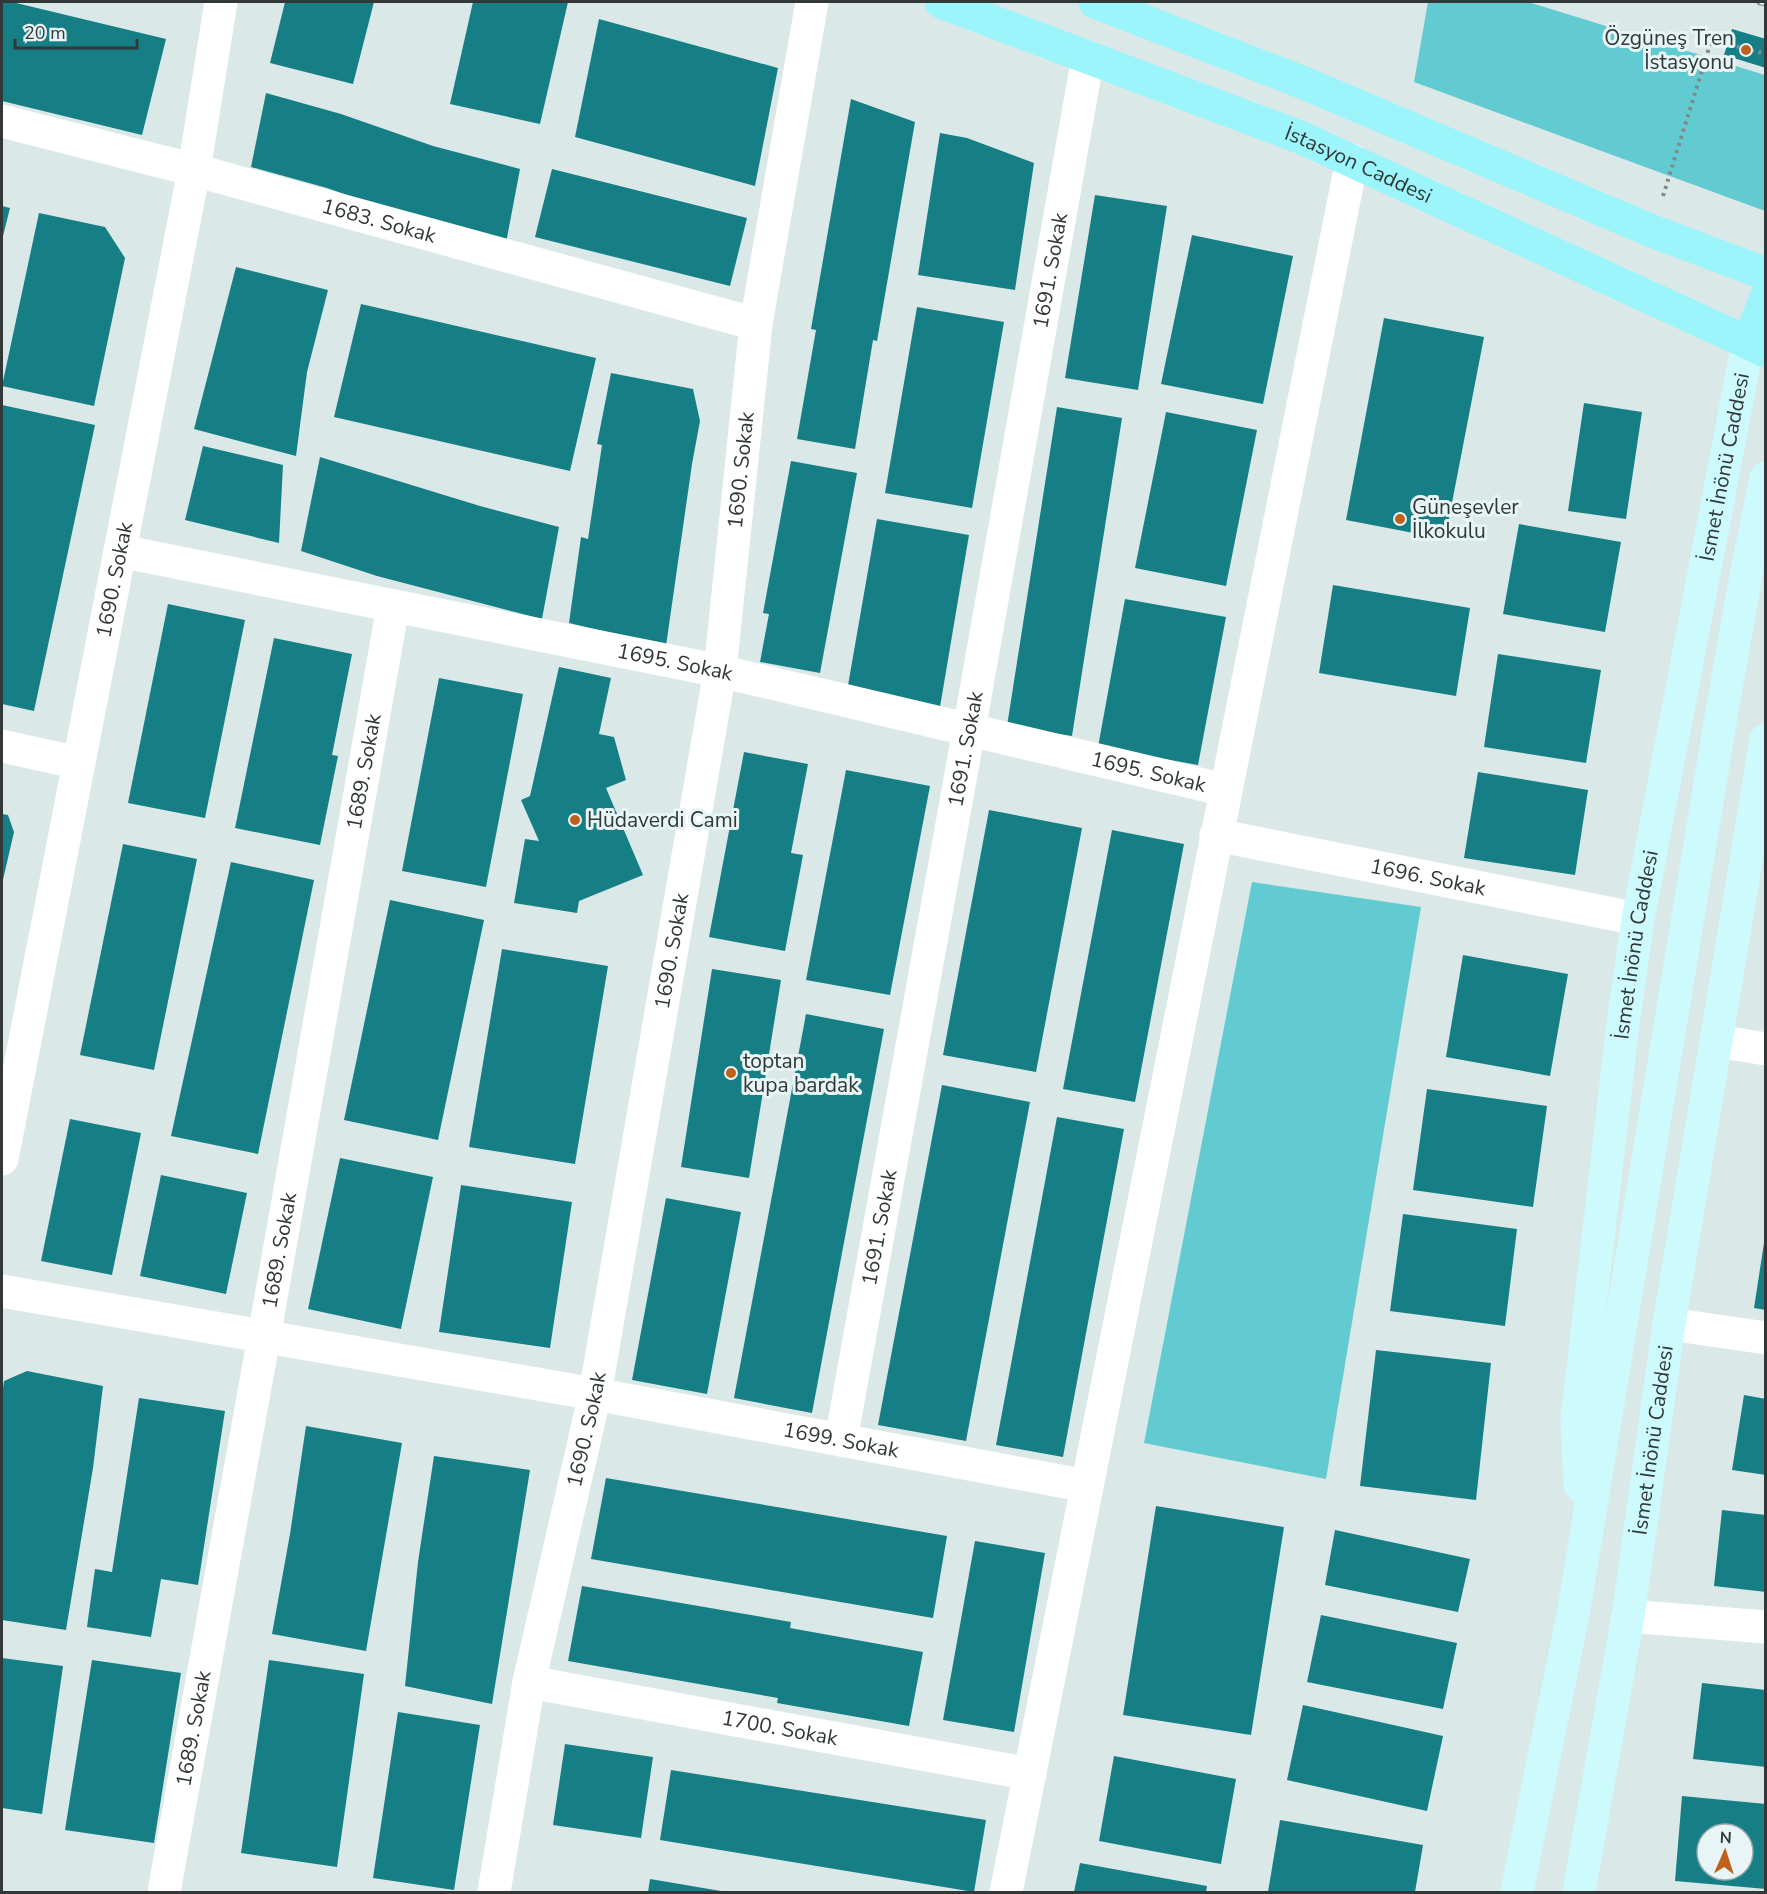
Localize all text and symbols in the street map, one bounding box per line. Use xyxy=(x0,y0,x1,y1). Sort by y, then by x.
scale bar xyxy=(15,12,136,50)
text: 20 m xyxy=(24,21,66,45)
place label: Özgüneş Tren İstasyonu xyxy=(1604,24,1734,76)
marker: Özgüneş Tren İstasyonu xyxy=(1739,43,1753,57)
street label: İstasyon Caddesi xyxy=(1281,119,1437,210)
street label: 1683. Sokak xyxy=(319,192,440,250)
street label: 1691. Sokak xyxy=(1026,210,1074,331)
street label: İsmet İnönü Caddesi xyxy=(1693,370,1756,563)
street label: 1690. Sokak xyxy=(721,410,761,530)
place label: Güneşevler İlkokulu xyxy=(1412,493,1519,545)
marker: Güneşevler İlkokulu xyxy=(1393,512,1407,526)
street label: 1690. Sokak xyxy=(90,519,139,640)
street label: 1695. Sokak xyxy=(615,637,736,688)
street label: 1691. Sokak xyxy=(941,688,990,809)
street label: 1689. Sokak xyxy=(340,711,388,832)
street label: 1695. Sokak xyxy=(1088,745,1209,799)
place label: Hüdaverdi Cami xyxy=(587,806,738,834)
marker: Hüdaverdi Cami xyxy=(568,813,582,827)
street label: İsmet İnönü Caddesi xyxy=(1607,848,1665,1041)
street label: 1696. Sokak xyxy=(1368,852,1489,902)
street label: 1690. Sokak xyxy=(648,890,695,1011)
place label: toptan kupa bardak xyxy=(743,1047,859,1099)
marker: toptan kupa bardak xyxy=(724,1066,738,1080)
street label: 1691. Sokak xyxy=(855,1167,904,1288)
street label: 1689. Sokak xyxy=(255,1190,303,1310)
street label: İsmet İnönü Caddesi xyxy=(1626,1343,1680,1537)
street label: 1690. Sokak xyxy=(560,1369,613,1490)
street label: 1699. Sokak xyxy=(781,1415,902,1465)
street label: 1689. Sokak xyxy=(169,1668,218,1789)
street label: 1700. Sokak xyxy=(720,1704,841,1753)
north arrow xyxy=(1695,1822,1755,1882)
text: N xyxy=(1719,1827,1732,1849)

